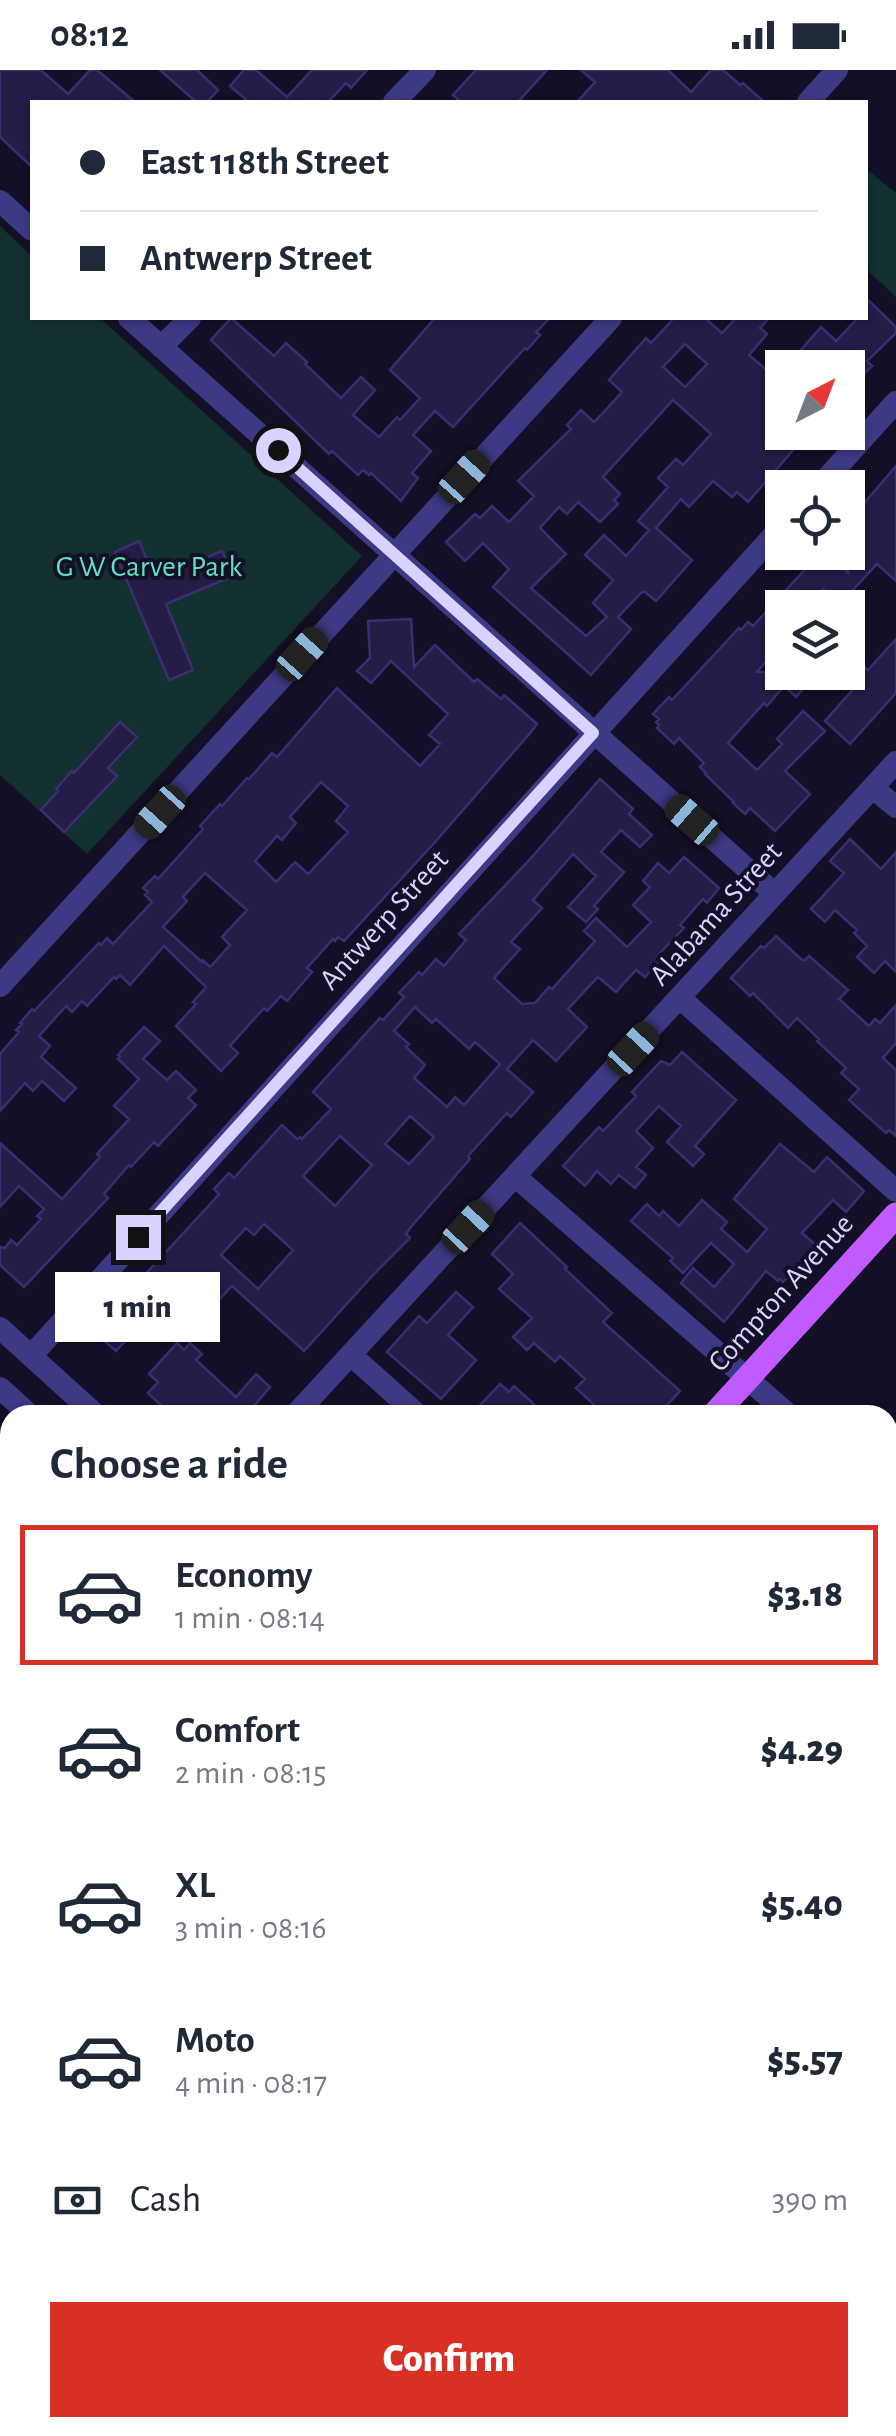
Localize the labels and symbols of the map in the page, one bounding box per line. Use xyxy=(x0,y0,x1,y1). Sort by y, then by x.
north arrow xyxy=(765,350,865,450)
route start xyxy=(256,428,301,473)
car xyxy=(433,445,495,509)
park label: G W Carver Park xyxy=(56,552,243,582)
car xyxy=(271,622,333,686)
car xyxy=(129,780,191,844)
car xyxy=(660,789,724,851)
street label: Alabama Street xyxy=(644,836,788,991)
street label: Antwerp Street xyxy=(314,844,454,996)
car xyxy=(602,1017,664,1081)
car xyxy=(437,1195,499,1259)
street label: Compton Avenue xyxy=(703,1209,859,1377)
route end xyxy=(116,1215,161,1260)
callout: 1 min xyxy=(56,1272,220,1342)

